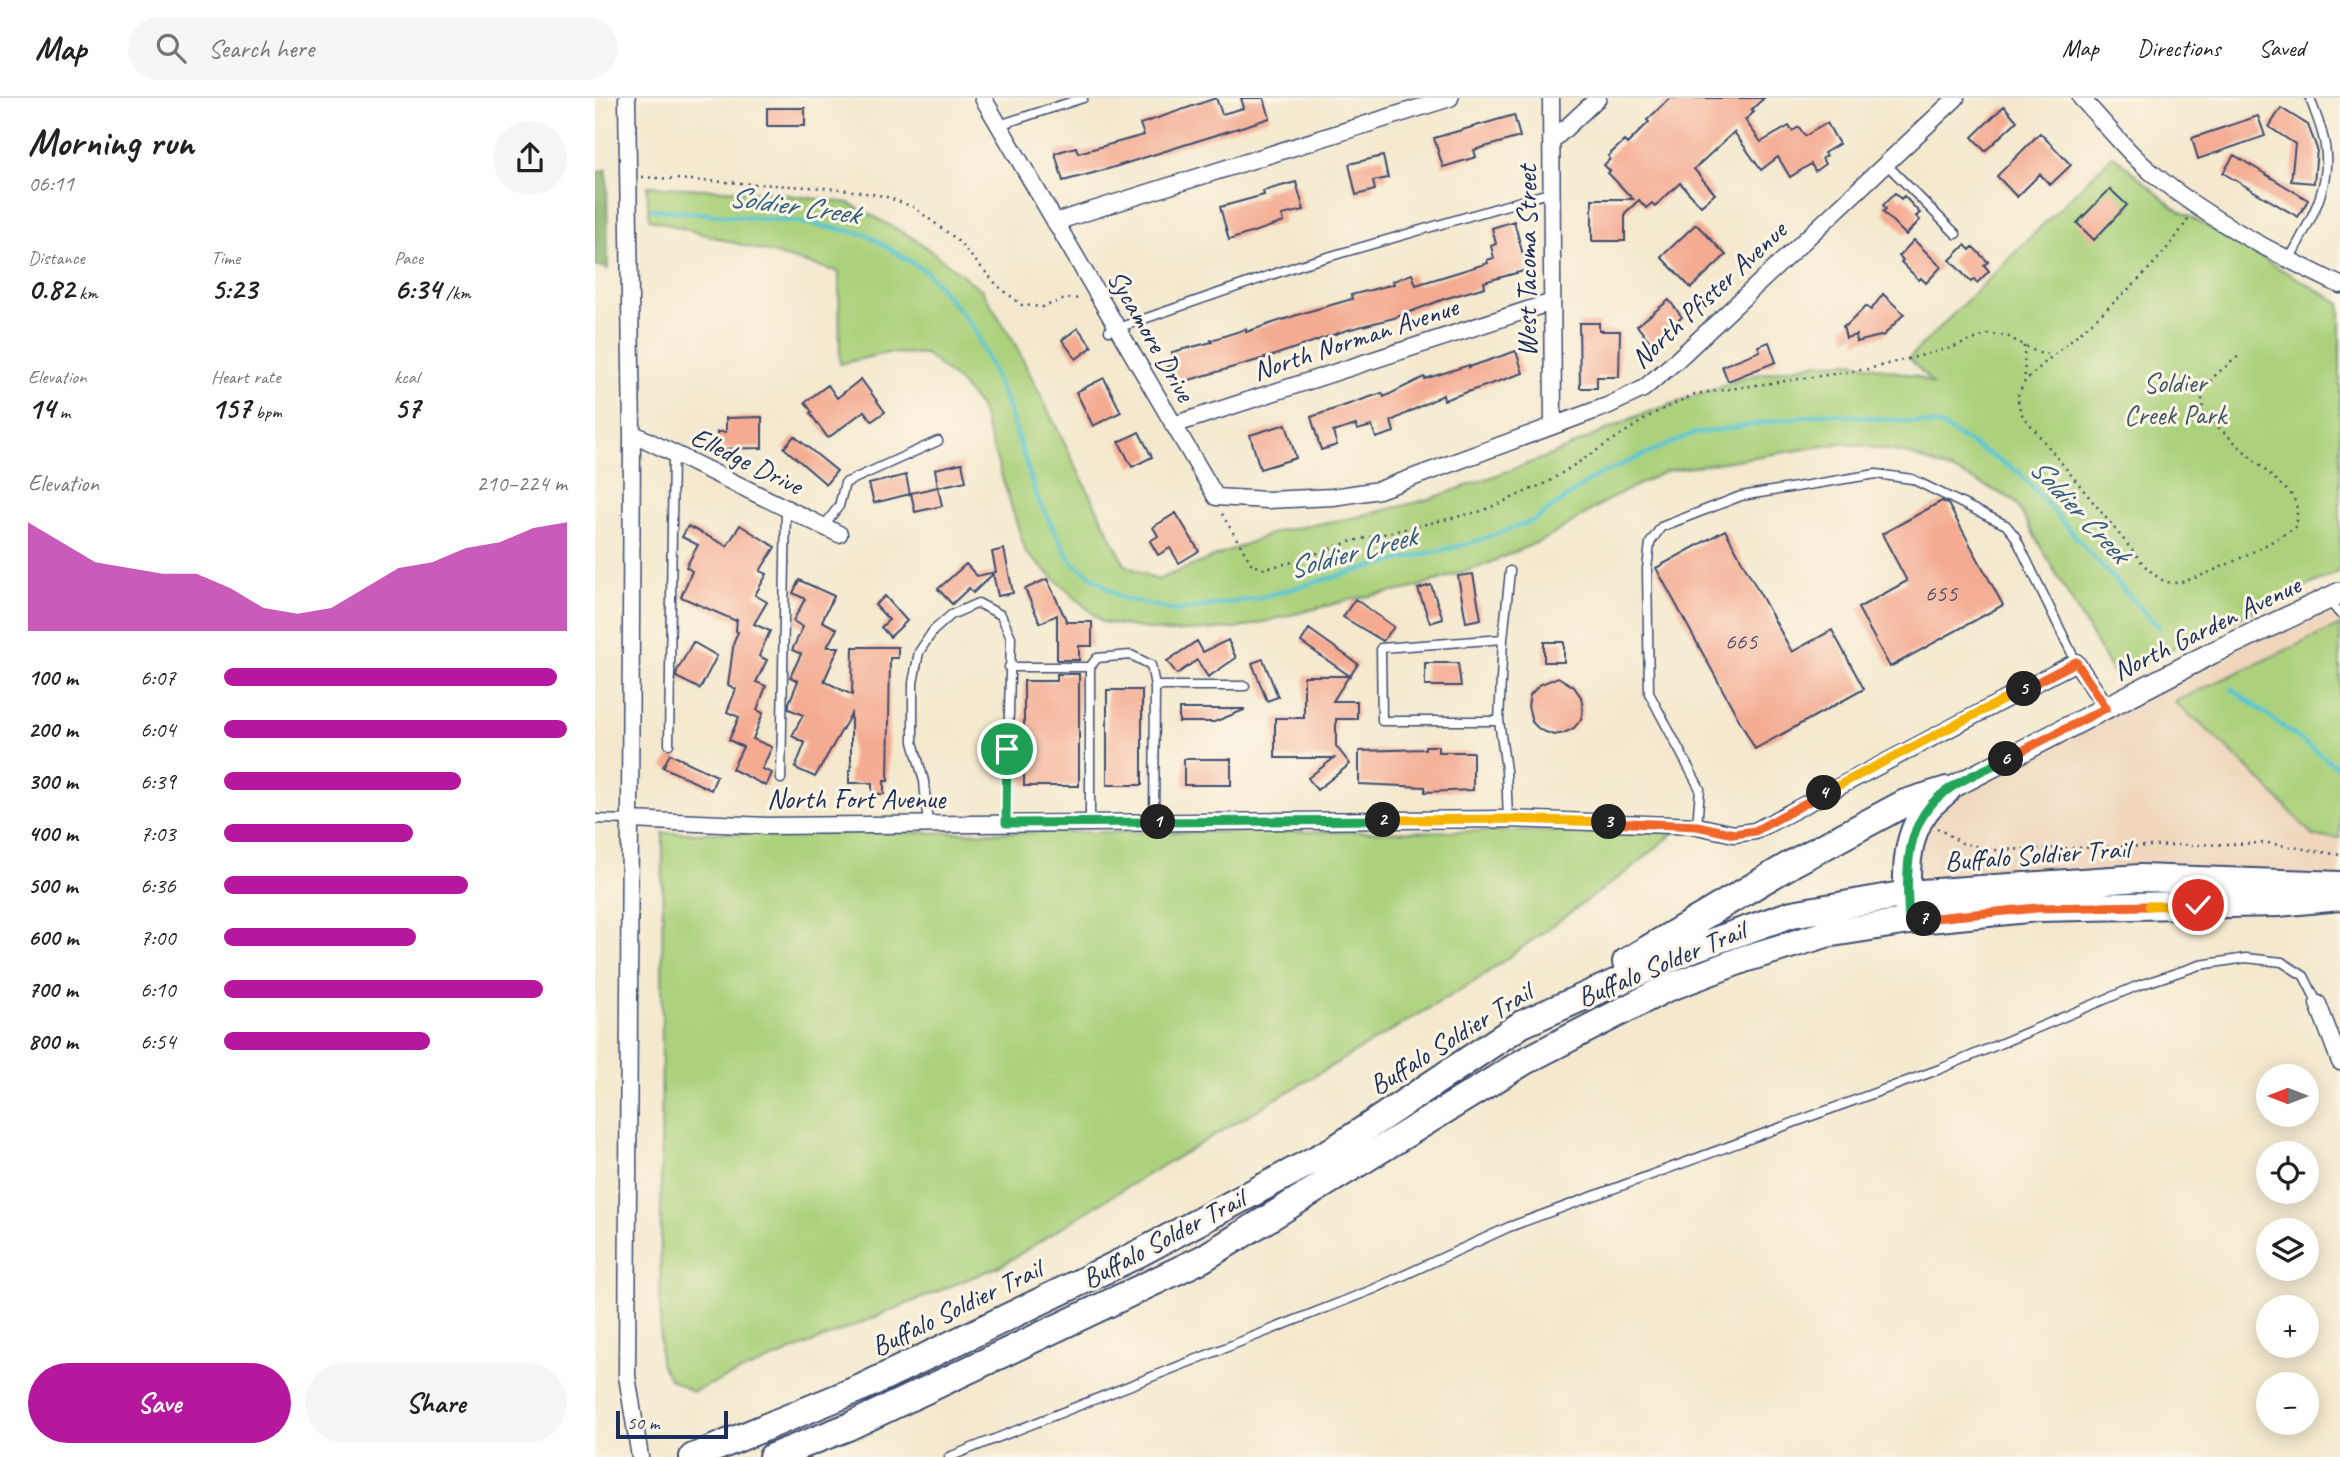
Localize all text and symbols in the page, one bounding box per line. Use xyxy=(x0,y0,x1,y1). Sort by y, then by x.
search box xyxy=(128,17,618,80)
text: Map xyxy=(35,27,86,69)
icon: search xyxy=(152,29,190,67)
text: Search here xyxy=(208,32,314,65)
text: Map xyxy=(2062,33,2099,63)
text: Directions xyxy=(2137,33,2220,63)
text: Saved xyxy=(2258,33,2305,63)
text: Morning run xyxy=(28,119,194,166)
button: share xyxy=(493,121,567,195)
street label: West Tacoma Street xyxy=(1509,163,1544,357)
text: 06:11 xyxy=(28,169,74,198)
water label: Soldier Creek xyxy=(727,177,866,234)
street label: North Pfister Avenue xyxy=(1623,212,1795,376)
text: Distance xyxy=(28,246,85,270)
text: Time xyxy=(211,246,240,270)
text: Pace xyxy=(394,246,423,270)
street label: Sycamore Drive xyxy=(1100,263,1204,409)
text: 0.82 xyxy=(28,270,74,308)
text: 5:23 xyxy=(211,270,257,308)
text: 6:34 xyxy=(394,270,441,308)
text: km xyxy=(74,281,98,305)
text: /km xyxy=(441,281,471,305)
street label: North Norman Avenue xyxy=(1248,288,1464,388)
text: Elevation xyxy=(28,365,86,389)
text: Heart rate xyxy=(211,365,280,389)
text: kcal xyxy=(394,365,419,389)
park label: Soldier Creek Park xyxy=(2124,365,2229,432)
text: 14 xyxy=(28,389,55,427)
text: 157 xyxy=(211,389,251,427)
text: 57 xyxy=(394,389,420,427)
text: m xyxy=(55,400,70,424)
text: bpm xyxy=(251,400,282,424)
street label: Elledge Drive xyxy=(685,418,810,503)
water label: Soldier Creek xyxy=(2022,449,2142,574)
text: Elevation xyxy=(28,469,99,498)
text: 210–224 m xyxy=(476,469,567,498)
water label: Soldier Creek xyxy=(1284,515,1425,587)
street label: North Garden Avenue xyxy=(2107,566,2308,688)
house number: 655 xyxy=(1925,578,1958,608)
house number: 665 xyxy=(1725,626,1758,656)
text: 100 m xyxy=(28,663,78,692)
text: 6:07 xyxy=(140,663,176,692)
pin: 5 xyxy=(2007,672,2041,706)
text: 5 xyxy=(2019,676,2028,700)
text: 200 m xyxy=(28,715,78,744)
text: 6:04 xyxy=(140,715,176,744)
pin xyxy=(977,719,1037,779)
icon: arrive xyxy=(988,730,1026,768)
pin: 6 xyxy=(1989,742,2023,776)
text: 6 xyxy=(2001,746,2010,770)
text: 300 m xyxy=(28,767,78,796)
text: 6:39 xyxy=(140,767,176,796)
pin: 4 xyxy=(1807,776,1841,810)
text: 4 xyxy=(1819,780,1828,804)
street label: North Fort Avenue xyxy=(767,781,947,816)
pin: 2 xyxy=(1365,802,1401,838)
pin: 1 xyxy=(1141,804,1175,840)
pin: 3 xyxy=(1591,804,1627,840)
text: 2 xyxy=(1378,807,1387,831)
text: 1 xyxy=(1153,809,1162,833)
text: 3 xyxy=(1604,809,1613,833)
text: 400 m xyxy=(28,819,78,848)
text: 7:03 xyxy=(140,819,176,848)
street label: Buffalo Soldier Trail xyxy=(1943,830,2136,878)
text: 500 m xyxy=(28,871,77,900)
text: 6:36 xyxy=(140,871,176,900)
pin xyxy=(2168,875,2228,935)
icon: check xyxy=(2179,886,2217,924)
pin: 7 xyxy=(1907,902,1941,936)
text: 7 xyxy=(1919,906,1928,930)
street label: Buffalo Solder Trail xyxy=(1572,910,1755,1015)
text: 600 m xyxy=(28,923,78,952)
text: 7:00 xyxy=(140,923,176,952)
street label: Buffalo Soldier Trail xyxy=(1362,972,1543,1102)
text: 700 m xyxy=(28,975,78,1004)
text: 6:10 xyxy=(140,975,176,1004)
text: 800 m xyxy=(28,1027,78,1056)
text: 6:54 xyxy=(140,1027,176,1056)
north arrow xyxy=(2256,1064,2319,1127)
map controls xyxy=(2256,1064,2319,1435)
button: locate xyxy=(2256,1141,2319,1204)
street label: Buffalo Solder Trail xyxy=(1076,1178,1255,1296)
button: layers xyxy=(2256,1218,2319,1281)
street label: Buffalo Soldier Trail xyxy=(865,1249,1052,1364)
button: + xyxy=(2256,1295,2319,1358)
button: Save xyxy=(28,1363,291,1443)
button: Share xyxy=(305,1363,567,1443)
button: − xyxy=(2256,1372,2319,1435)
scale bar xyxy=(616,1408,728,1440)
text: 50 m xyxy=(627,1411,659,1435)

